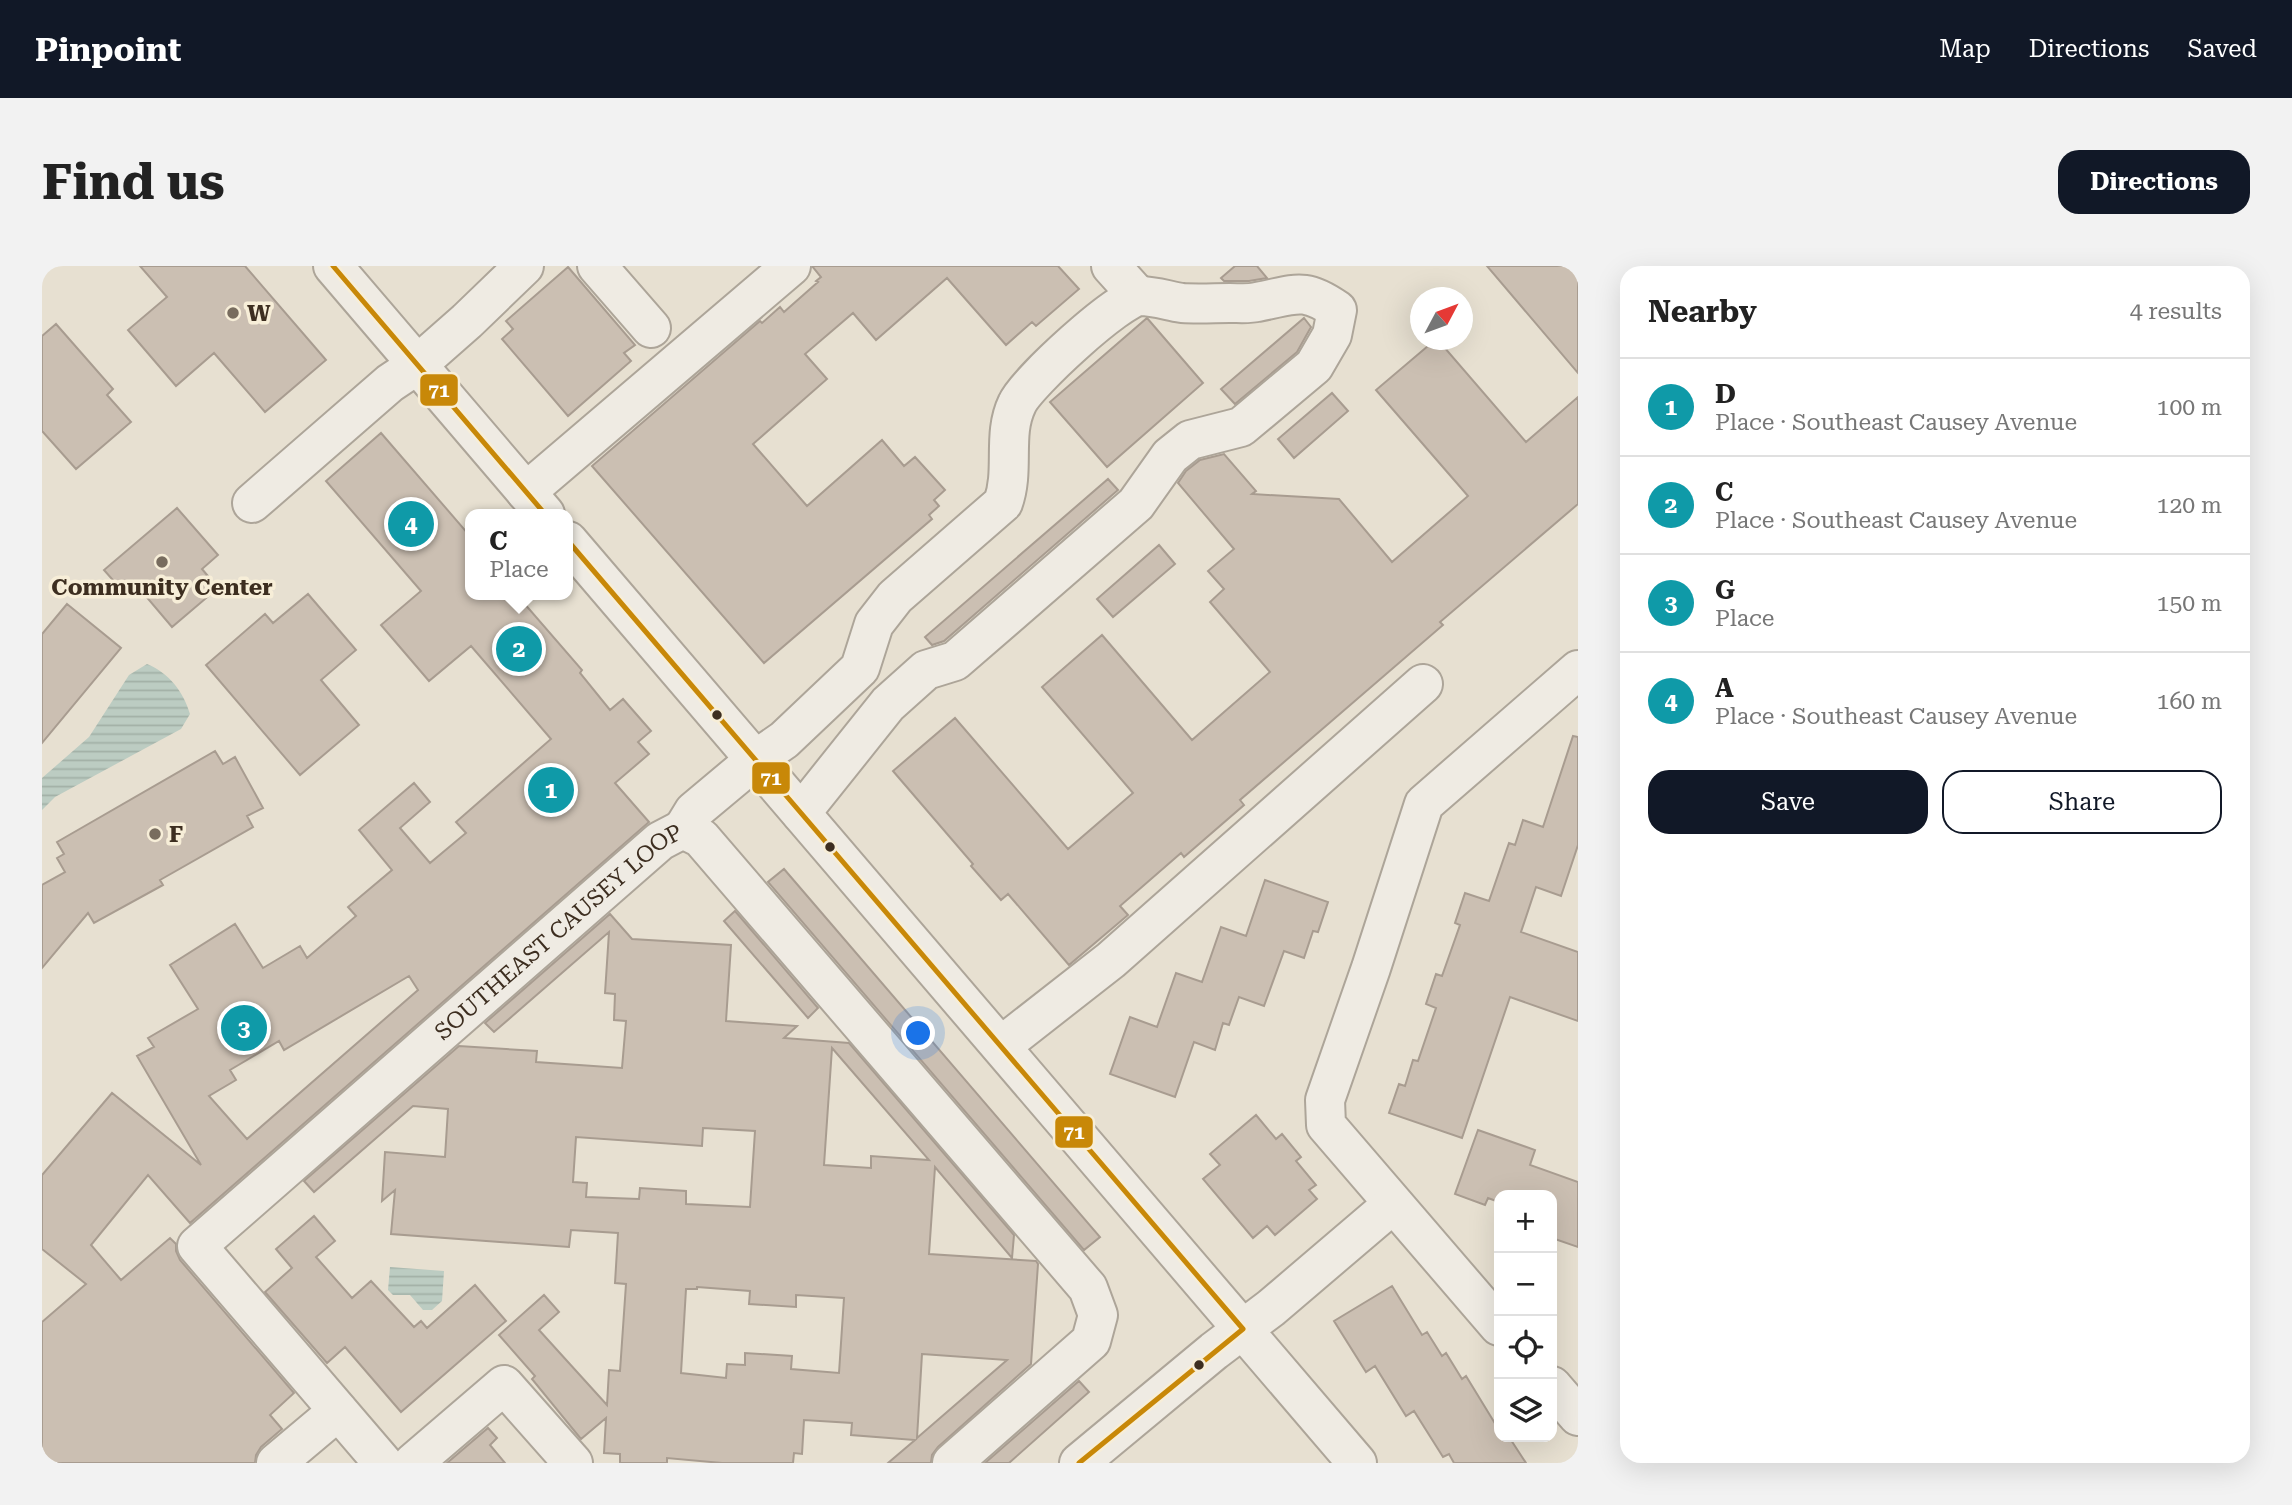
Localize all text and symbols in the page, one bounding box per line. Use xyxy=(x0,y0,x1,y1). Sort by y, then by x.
text: Pinpoint xyxy=(35,30,181,69)
text: Map xyxy=(1939,35,1991,63)
text: Directions xyxy=(2029,35,2149,63)
text: Saved xyxy=(2187,35,2257,63)
button: Directions xyxy=(2058,150,2250,214)
text: Find us xyxy=(42,154,225,211)
north arrow xyxy=(1410,287,1473,350)
text: Nearby xyxy=(1648,294,1757,329)
text: 4 results xyxy=(2130,298,2222,325)
place label: W xyxy=(247,300,271,327)
marker: W xyxy=(225,305,241,321)
line badge: 71 xyxy=(419,373,459,407)
text: 71 xyxy=(428,379,450,402)
text: D xyxy=(1715,379,1736,409)
text: 1 xyxy=(1665,394,1677,421)
text: 100 m xyxy=(2157,394,2222,421)
text: Place · Southeast Causey Avenue xyxy=(1715,409,2077,436)
text: C xyxy=(1715,477,1733,507)
text: 2 xyxy=(1665,492,1677,519)
text: 120 m xyxy=(2157,492,2222,519)
pin: 4 xyxy=(388,498,434,550)
text: Place · Southeast Causey Avenue xyxy=(1715,507,2077,534)
popup xyxy=(465,509,573,600)
text: C xyxy=(489,526,507,556)
marker: Community Center xyxy=(154,554,170,570)
text: Place xyxy=(489,556,549,583)
place label: Community Center xyxy=(51,574,273,601)
text: G xyxy=(1715,575,1735,605)
text: 3 xyxy=(1665,590,1677,617)
text: 150 m xyxy=(2157,590,2222,617)
text: Place xyxy=(1715,605,1774,632)
pin: 2 xyxy=(496,623,542,675)
text: A xyxy=(1715,673,1734,703)
text: 4 xyxy=(1665,688,1677,715)
text: 160 m xyxy=(2157,688,2222,715)
text: Place · Southeast Causey Avenue xyxy=(1715,703,2077,730)
unlabelled marker xyxy=(710,708,724,722)
line badge: 71 xyxy=(751,761,791,795)
pin: 1 xyxy=(528,764,574,816)
text: 71 xyxy=(760,767,782,790)
button: Save xyxy=(1648,770,1928,834)
button: Share xyxy=(1942,770,2222,834)
street label: SOUTHEAST CAUSEY LOOP xyxy=(429,818,687,1045)
place label: F xyxy=(169,821,183,848)
marker: F xyxy=(147,826,163,842)
unlabelled marker xyxy=(823,840,837,854)
pin: 3 xyxy=(221,1002,267,1054)
your location xyxy=(901,1016,935,1050)
line badge: 71 xyxy=(1054,1115,1094,1149)
text: 71 xyxy=(1063,1121,1085,1144)
map controls xyxy=(1494,1190,1557,1442)
button: + xyxy=(1494,1190,1557,1253)
button: − xyxy=(1494,1253,1557,1316)
button: locate xyxy=(1494,1316,1557,1379)
unlabelled marker xyxy=(1192,1358,1206,1372)
button: layers xyxy=(1494,1379,1557,1442)

